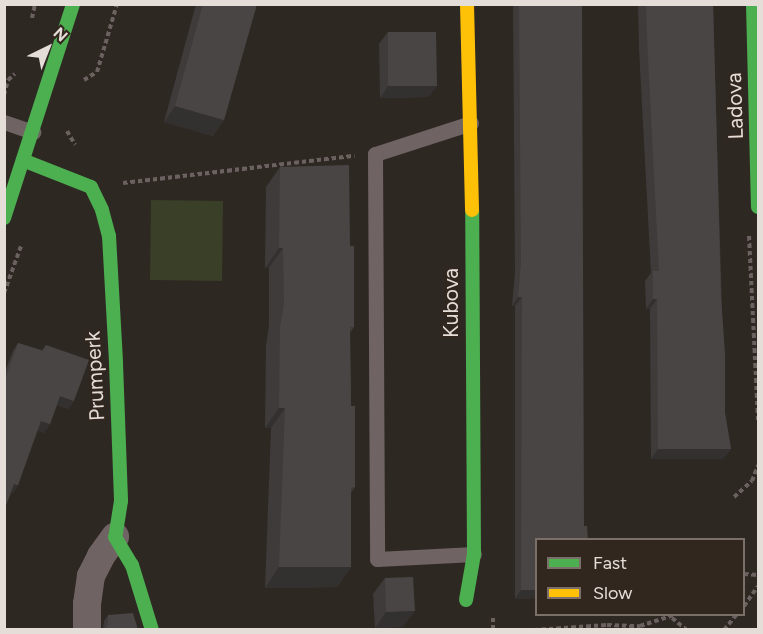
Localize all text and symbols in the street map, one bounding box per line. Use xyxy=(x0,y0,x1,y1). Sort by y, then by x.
north arrow xyxy=(18,18,78,78)
text: N xyxy=(50,23,72,46)
street label: Ladova xyxy=(721,72,749,140)
street label: Kubova xyxy=(438,268,464,338)
street label: Prumperk xyxy=(80,330,110,422)
legend xyxy=(535,538,745,616)
text: Fast xyxy=(593,552,627,574)
text: Slow xyxy=(593,582,632,604)

